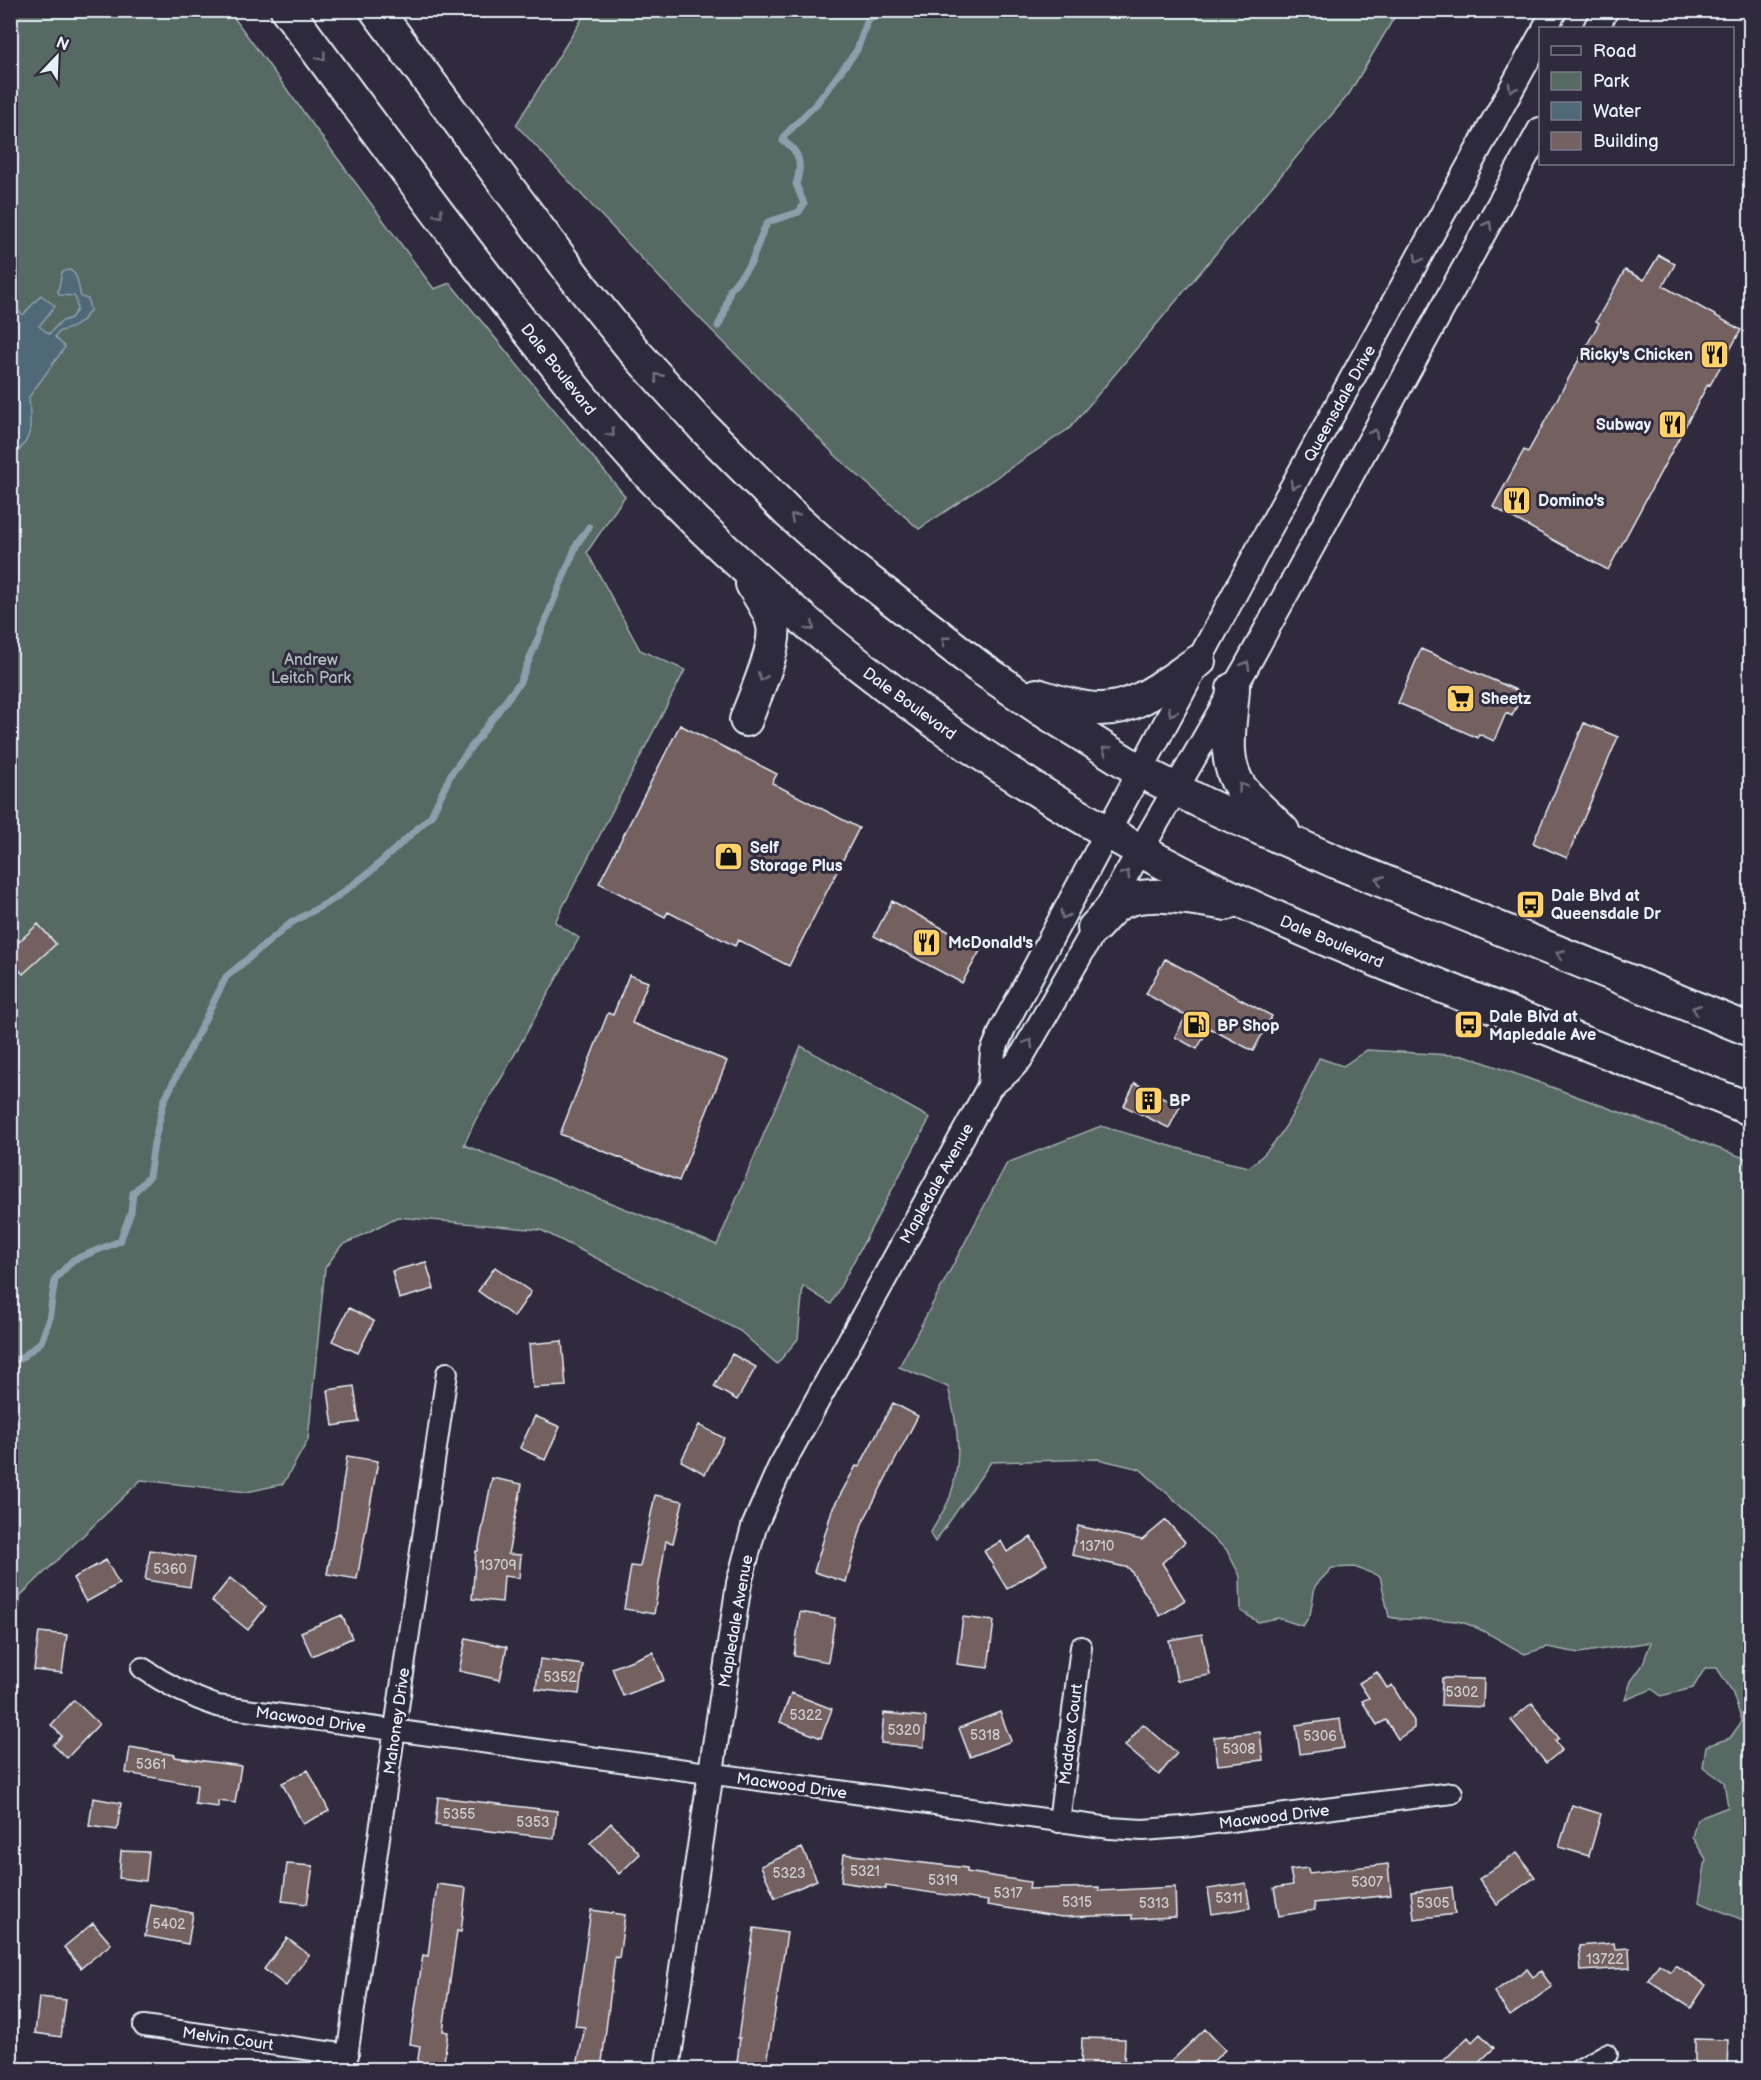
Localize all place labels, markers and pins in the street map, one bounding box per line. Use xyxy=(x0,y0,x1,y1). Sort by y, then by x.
restaurant icon: Ricky's Chicken xyxy=(1698,338,1730,370)
place label: Ricky's Chicken xyxy=(1580,346,1693,365)
restaurant icon: Subway xyxy=(1656,408,1688,440)
place label: Subway xyxy=(1596,416,1652,435)
restaurant icon: Domino's xyxy=(1501,484,1533,516)
place label: Domino's xyxy=(1538,492,1605,511)
supermarket icon: Sheetz xyxy=(1444,682,1476,714)
place label: Sheetz xyxy=(1481,690,1531,709)
place label: Self Storage Plus xyxy=(750,839,843,876)
shop icon: Self Storage Plus xyxy=(713,840,745,872)
place label: Dale Blvd at Queensdale Dr xyxy=(1551,887,1661,924)
bus stop icon: Dale Blvd at Queensdale Dr xyxy=(1514,888,1546,920)
restaurant icon: McDonald's xyxy=(911,926,943,958)
place label: McDonald's xyxy=(948,934,1033,953)
place label: Dale Blvd at Mapledale Ave xyxy=(1489,1008,1596,1045)
fuel station icon: BP Shop xyxy=(1180,1009,1212,1041)
bus stop icon: Dale Blvd at Mapledale Ave xyxy=(1452,1009,1484,1041)
place label: BP Shop xyxy=(1217,1017,1279,1036)
building icon: BP xyxy=(1132,1084,1164,1116)
place label: BP xyxy=(1169,1092,1190,1111)

